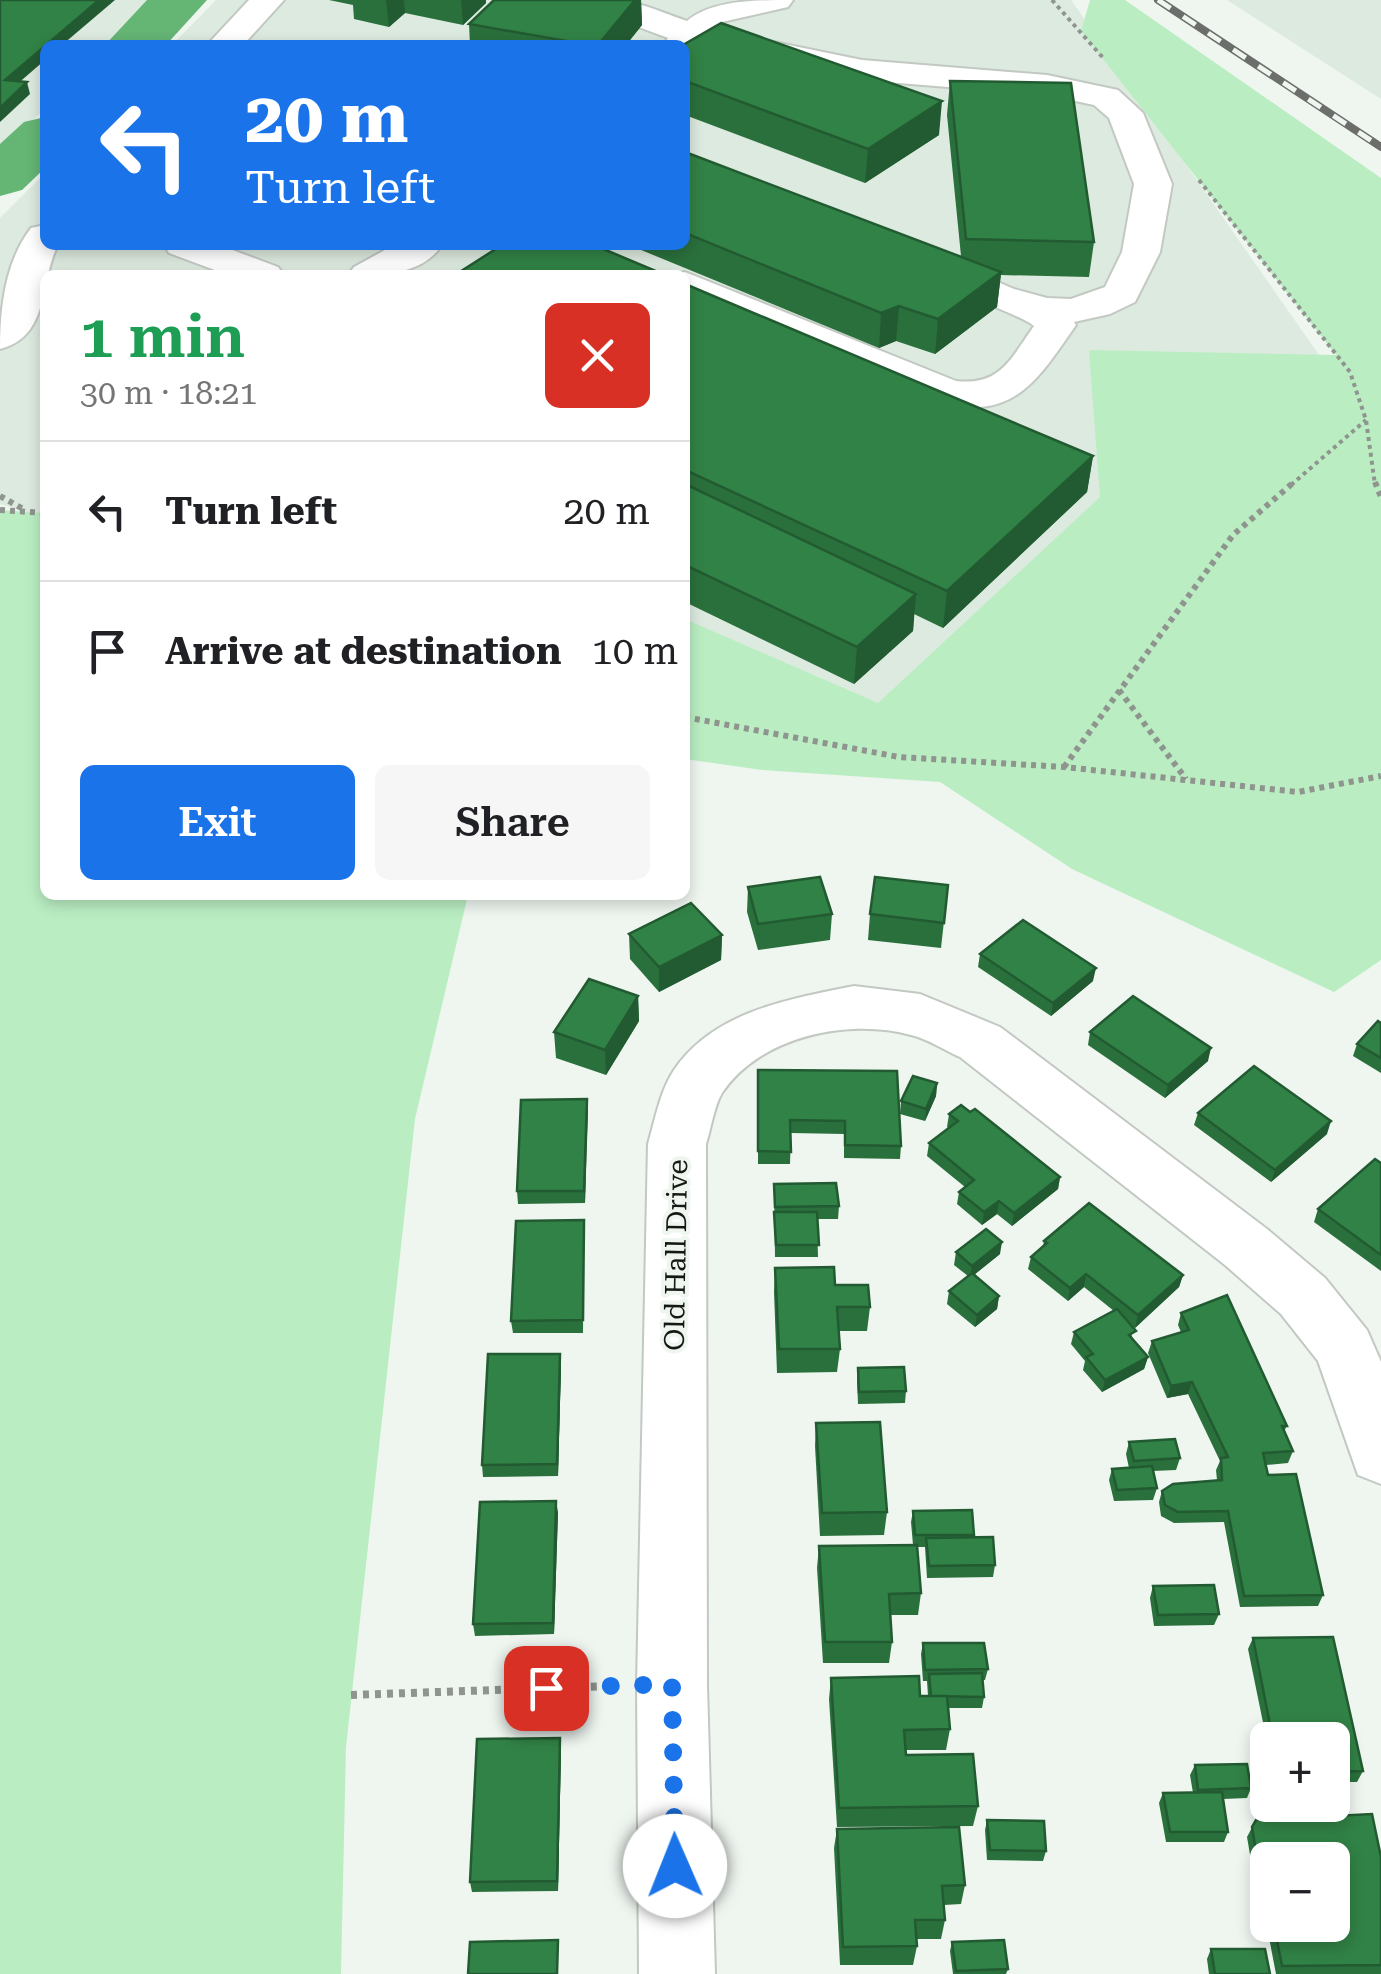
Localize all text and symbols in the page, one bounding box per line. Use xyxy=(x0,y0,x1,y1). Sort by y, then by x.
text: 20 m xyxy=(245,77,409,159)
icon: left xyxy=(80,80,210,210)
text: Turn left xyxy=(245,161,435,214)
text: 1 min xyxy=(80,301,245,372)
button: close xyxy=(545,303,650,408)
text: 30 m · 18:21 xyxy=(80,374,257,412)
icon: left xyxy=(80,484,135,539)
text: Turn left xyxy=(165,489,337,533)
text: 20 m xyxy=(563,489,650,533)
icon: arrive xyxy=(80,624,135,679)
text: Arrive at destination xyxy=(165,629,561,673)
text: 10 m xyxy=(591,629,678,673)
button: Exit xyxy=(80,765,355,880)
button: Share xyxy=(375,765,650,880)
street label: Old Hall Drive xyxy=(658,1159,694,1351)
pin xyxy=(504,1646,589,1731)
icon: arrive xyxy=(519,1661,574,1716)
map controls xyxy=(1250,1722,1350,1942)
button: + xyxy=(1250,1722,1350,1822)
position arrow xyxy=(623,1814,727,1918)
button: − xyxy=(1250,1842,1350,1942)

